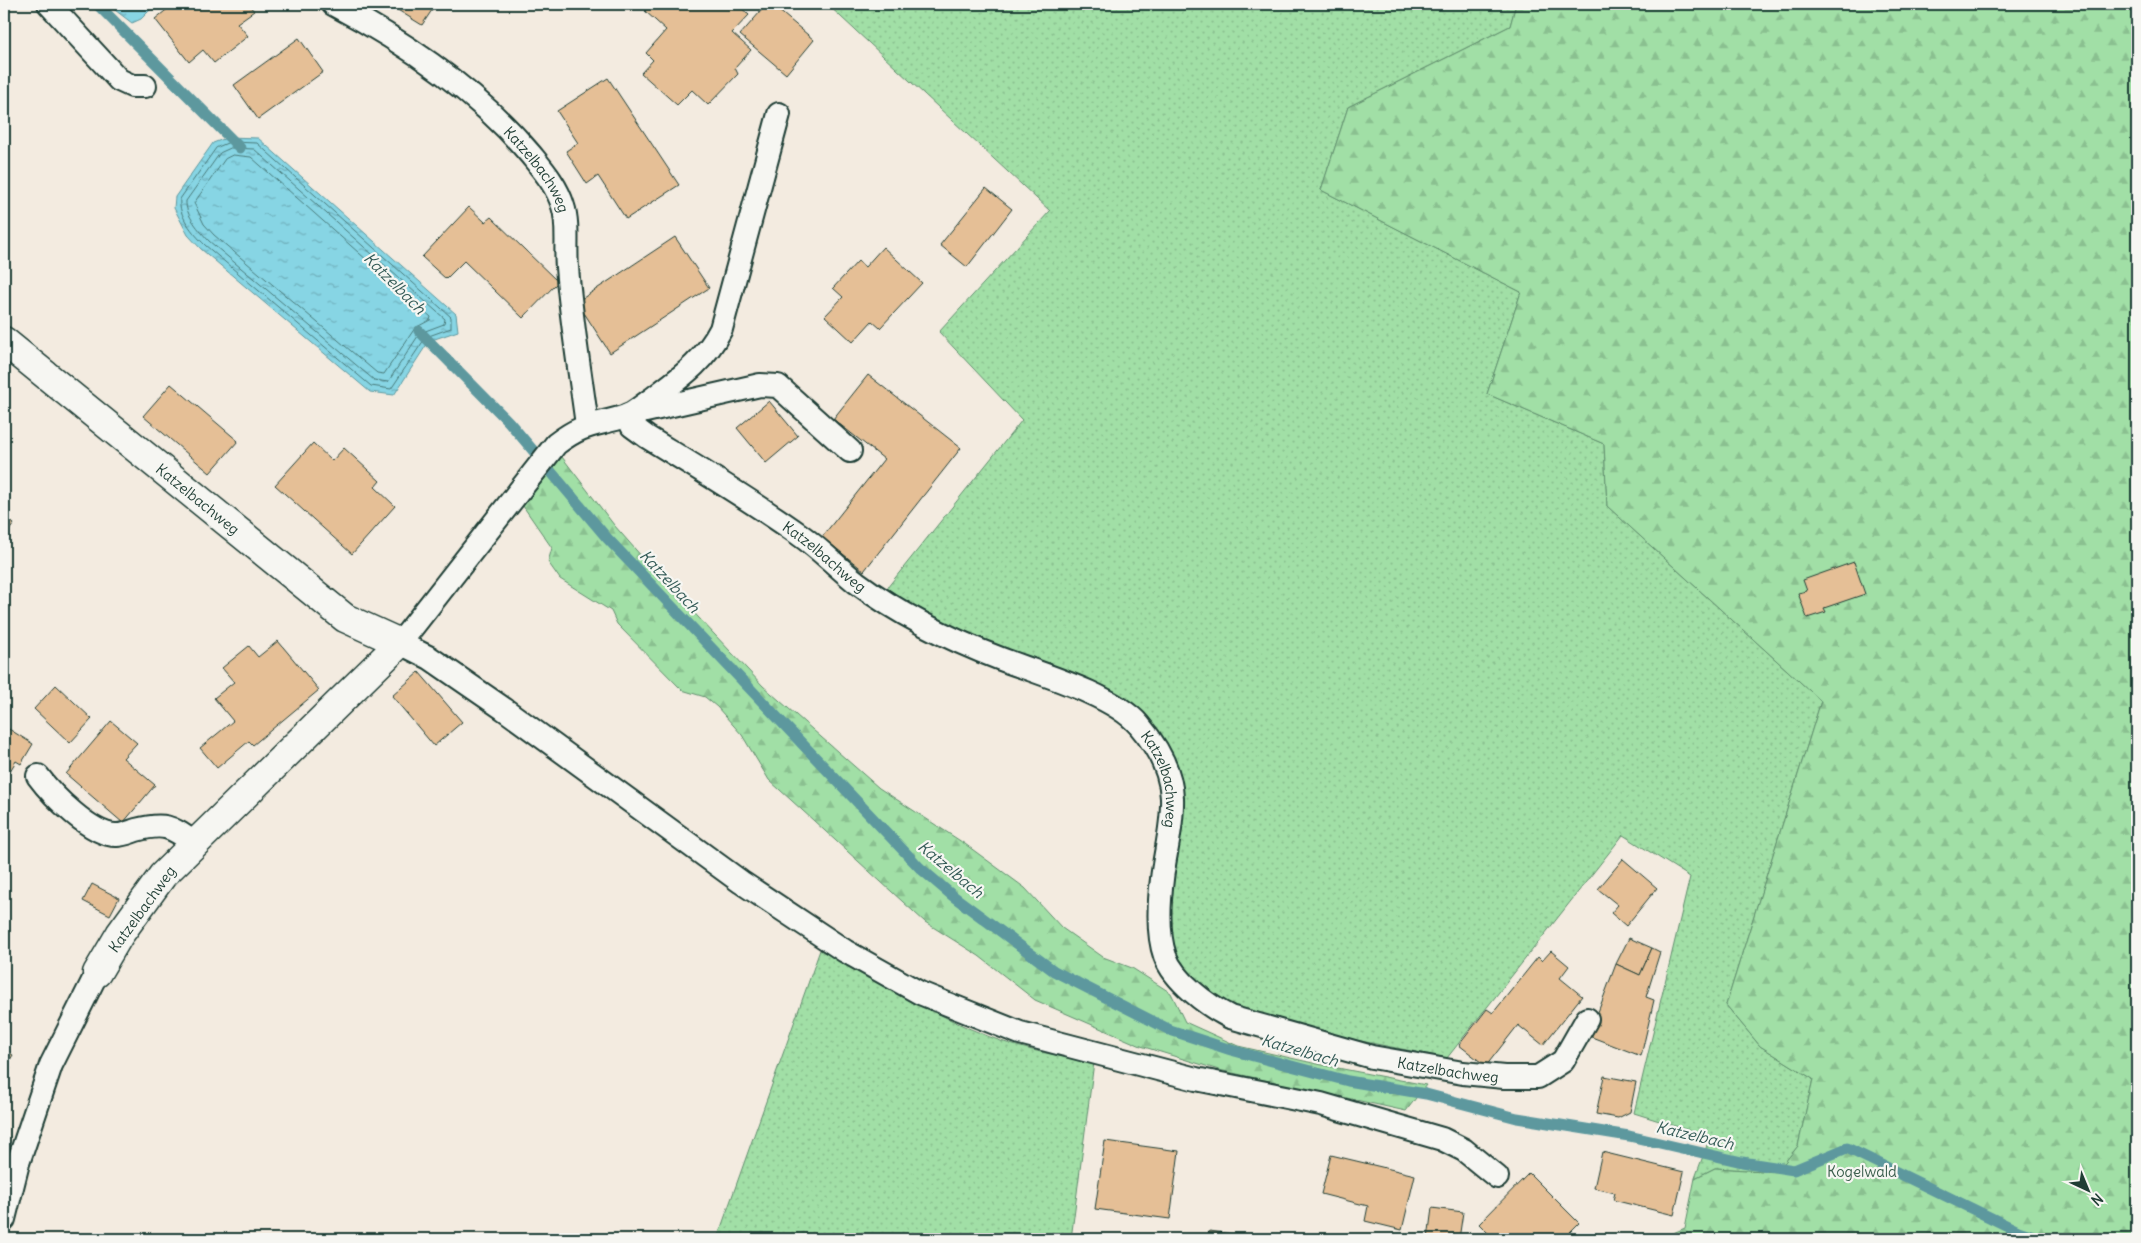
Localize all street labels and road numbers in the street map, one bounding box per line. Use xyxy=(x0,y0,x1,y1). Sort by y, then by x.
street label: Katzelbachweg xyxy=(500,122,574,214)
street label: Katzelbachweg xyxy=(152,459,244,538)
street label: Katzelbachweg xyxy=(779,516,870,596)
street label: Katzelbachweg xyxy=(1137,726,1182,829)
street label: Katzelbachweg xyxy=(104,862,180,956)
street label: Katzelbachweg xyxy=(1396,1052,1500,1086)

